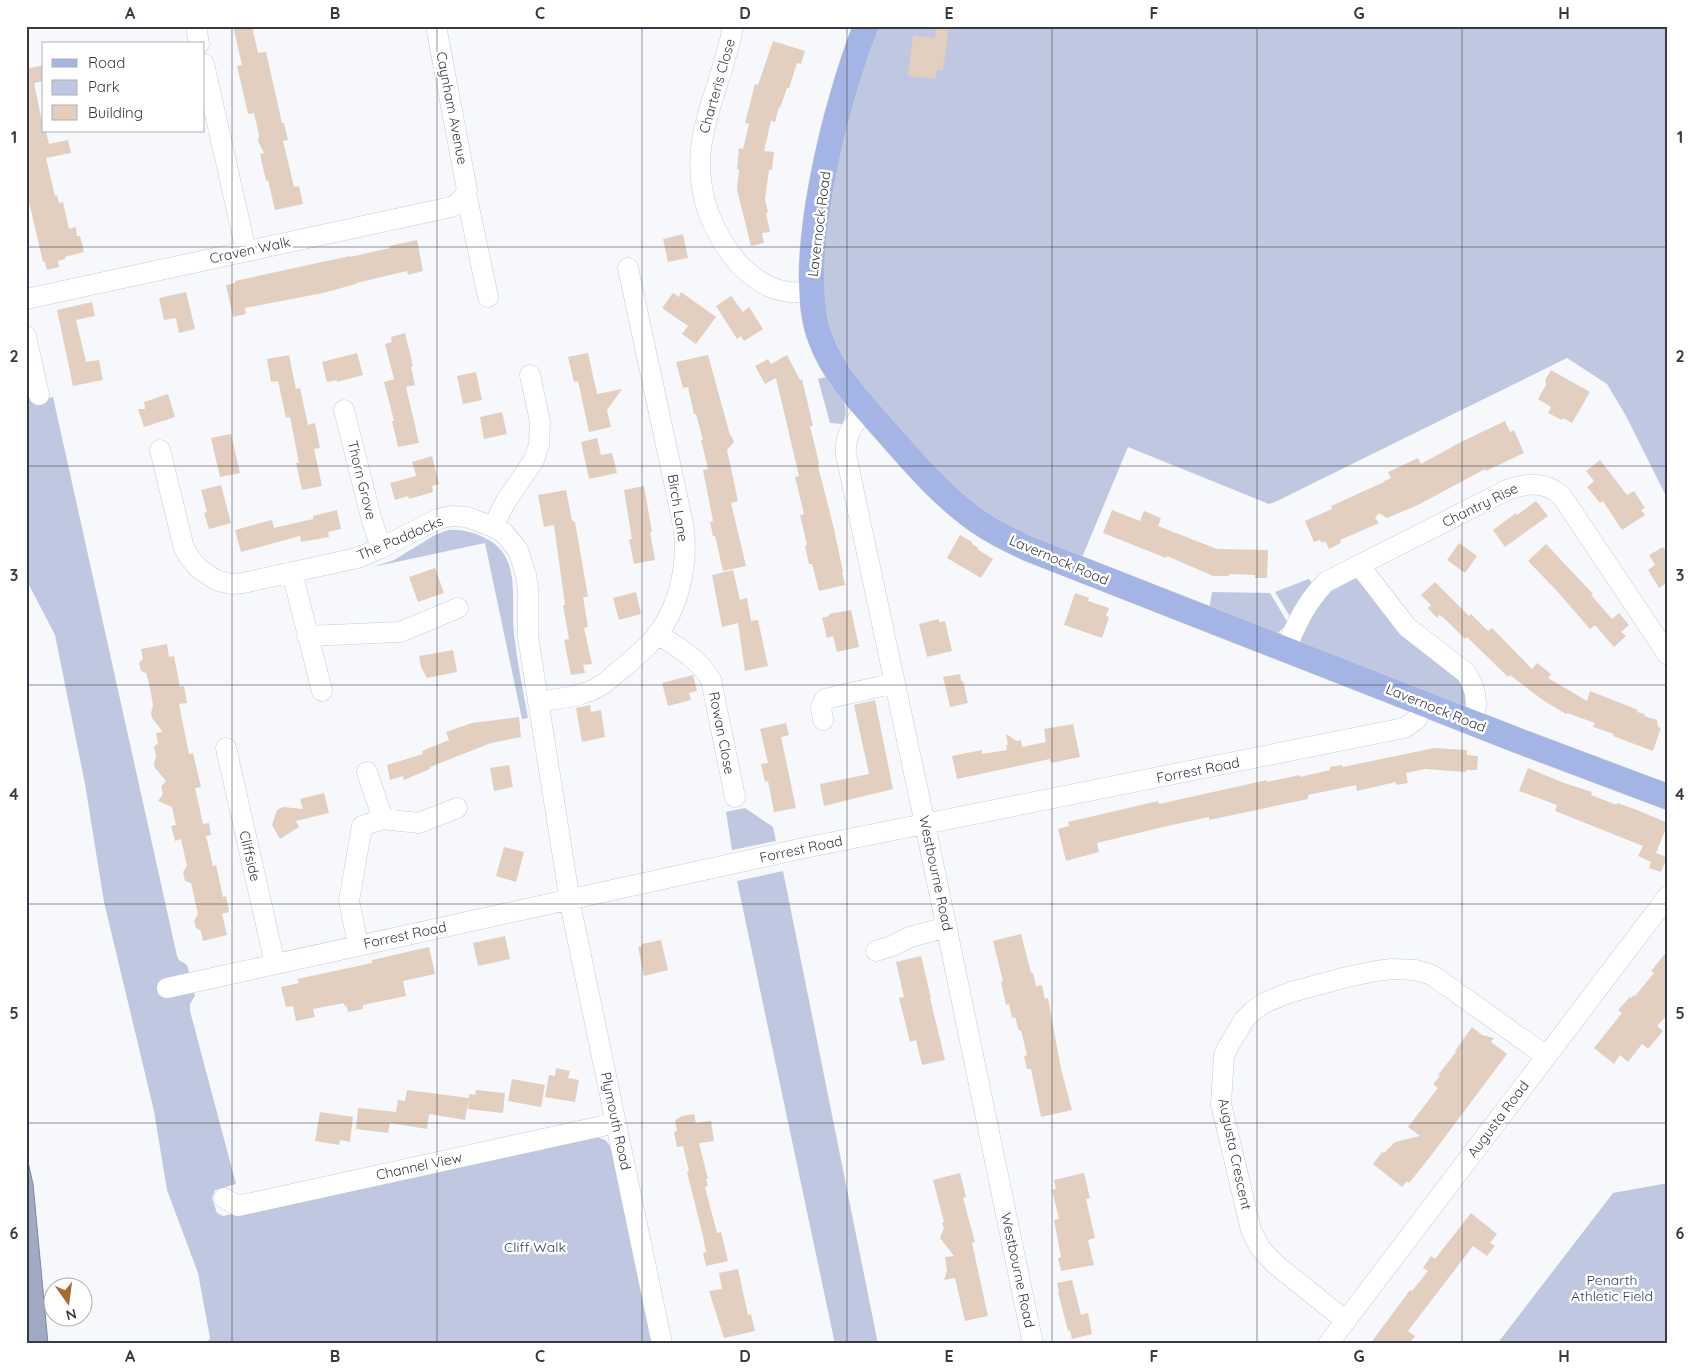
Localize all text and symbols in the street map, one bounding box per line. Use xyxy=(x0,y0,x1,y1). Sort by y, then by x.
text: A xyxy=(125,3,136,23)
text: B xyxy=(330,3,340,23)
text: C xyxy=(535,3,545,23)
text: D xyxy=(739,3,751,23)
text: E xyxy=(944,3,954,23)
text: F xyxy=(1150,3,1159,23)
text: G xyxy=(1353,3,1365,23)
text: H xyxy=(1558,3,1570,23)
street label: Charteris Close xyxy=(695,37,739,135)
legend xyxy=(42,42,205,132)
street label: Caynham Avenue xyxy=(432,50,472,166)
text: Road xyxy=(88,53,125,72)
text: Park xyxy=(88,77,120,96)
text: Building xyxy=(88,103,143,122)
text: 1 xyxy=(11,127,17,147)
text: 1 xyxy=(1677,127,1683,147)
street label: Lavernock Road xyxy=(804,170,834,278)
street label: Craven Walk xyxy=(208,233,292,267)
text: 2 xyxy=(9,346,19,366)
text: 2 xyxy=(1675,346,1685,366)
street label: Thorn Grove xyxy=(344,439,381,521)
street label: Birch Lane xyxy=(664,473,692,543)
street label: Chantry Rise xyxy=(1439,479,1521,531)
street label: The Paddocks xyxy=(354,512,446,564)
street label: Lavernock Road xyxy=(1007,531,1111,589)
text: 3 xyxy=(10,565,18,585)
text: 3 xyxy=(1676,565,1684,585)
street label: Lavernock Road xyxy=(1383,680,1489,736)
street label: Rowan Close xyxy=(705,690,739,776)
street label: Forrest Road xyxy=(1155,753,1241,787)
text: 4 xyxy=(9,784,19,804)
text: 4 xyxy=(1675,784,1685,804)
street label: Westbourne Road xyxy=(915,814,957,932)
street label: Cliffside xyxy=(235,829,265,883)
street label: Forrest Road xyxy=(758,831,844,867)
street label: Forrest Road xyxy=(362,917,448,953)
text: 5 xyxy=(9,1003,19,1023)
text: 5 xyxy=(1675,1003,1685,1023)
street label: Plymouth Road xyxy=(597,1070,635,1172)
street label: Augusta Road xyxy=(1463,1077,1533,1161)
street label: Augusta Crescent xyxy=(1214,1097,1256,1212)
street label: Channel View xyxy=(374,1148,464,1184)
street label: Westbourne Road xyxy=(997,1211,1039,1329)
text: 6 xyxy=(10,1223,19,1243)
text: 6 xyxy=(1676,1223,1685,1243)
park label: Cliff Walk xyxy=(504,1238,566,1256)
park label: Penarth Athletic Field xyxy=(1571,1271,1653,1305)
north arrow xyxy=(42,1278,92,1328)
text: N xyxy=(64,1305,78,1325)
text: A xyxy=(125,1346,136,1366)
text: B xyxy=(330,1346,340,1366)
text: C xyxy=(535,1346,545,1366)
text: D xyxy=(739,1346,751,1366)
text: E xyxy=(944,1346,954,1366)
text: F xyxy=(1150,1346,1159,1366)
text: G xyxy=(1353,1346,1365,1366)
text: H xyxy=(1558,1346,1570,1366)

